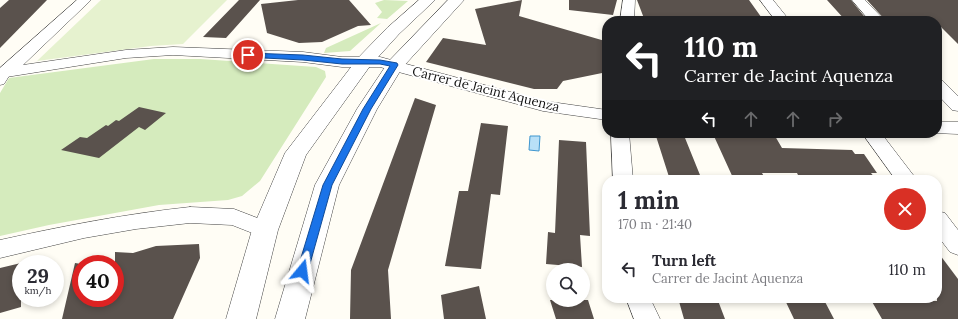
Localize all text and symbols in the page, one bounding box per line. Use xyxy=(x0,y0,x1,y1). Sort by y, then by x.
text: 110 m xyxy=(684,29,758,65)
icon: left xyxy=(618,32,670,84)
pin xyxy=(231,38,265,72)
icon: arrive xyxy=(237,44,259,66)
street label: Carrer de Jacint Aquenza xyxy=(411,62,562,116)
text: Carrer de Jacint Aquenza xyxy=(684,64,893,87)
icon: left xyxy=(698,108,720,130)
icon: ahead xyxy=(740,108,762,130)
icon: ahead xyxy=(782,108,804,130)
icon: right xyxy=(824,108,846,130)
text: 1 min xyxy=(618,185,679,216)
button: close xyxy=(884,188,926,230)
text: 170 m · 21:40 xyxy=(618,216,692,233)
position arrow xyxy=(281,250,323,292)
text: Turn left xyxy=(652,251,716,270)
speed limit sign: 40 xyxy=(72,255,124,307)
icon: left xyxy=(618,258,640,280)
text: 110 m xyxy=(888,260,926,279)
text: 29 xyxy=(27,263,49,288)
map controls xyxy=(546,263,590,307)
button: search xyxy=(546,263,590,307)
text: Carrer de Jacint Aquenza xyxy=(652,270,803,287)
text: km/h xyxy=(24,284,52,297)

